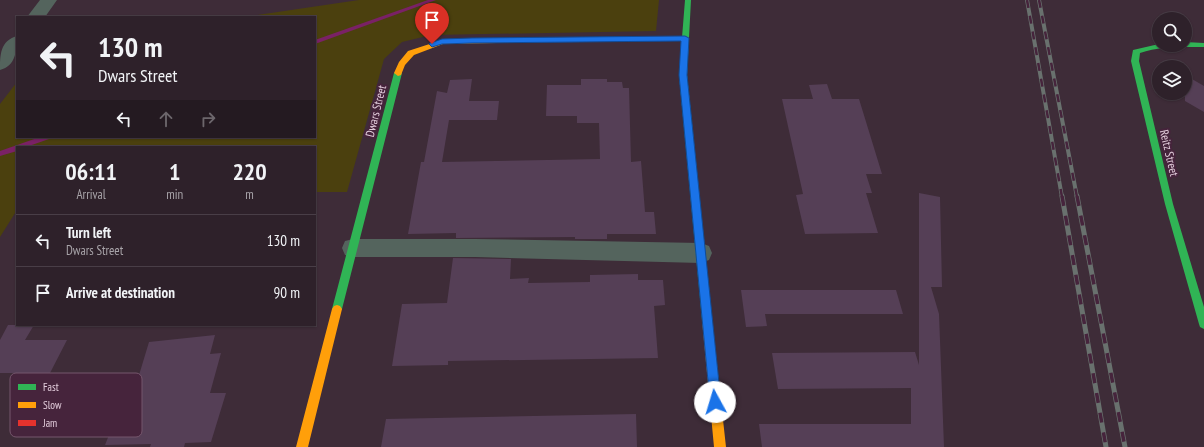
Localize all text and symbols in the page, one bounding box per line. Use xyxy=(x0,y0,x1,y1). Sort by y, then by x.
pin xyxy=(415,3,449,44)
icon: arrive xyxy=(421,9,443,31)
map controls xyxy=(1152,12,1192,100)
button: search xyxy=(1152,12,1192,52)
text: 130 m xyxy=(98,28,162,65)
icon: left xyxy=(32,32,84,84)
button: layers xyxy=(1152,60,1192,100)
text: Dwars Street xyxy=(98,64,177,87)
street label: Dwars Street xyxy=(362,83,389,138)
icon: left xyxy=(113,108,135,130)
icon: ahead xyxy=(155,108,177,130)
icon: right xyxy=(197,108,219,130)
street label: Reitz Street xyxy=(1157,128,1182,178)
text: 06:11 xyxy=(65,156,117,187)
text: 1 xyxy=(169,156,180,187)
text: 220 xyxy=(232,156,267,187)
text: Arrival xyxy=(76,186,106,203)
text: min xyxy=(166,186,183,203)
text: m xyxy=(245,186,254,203)
text: Turn left xyxy=(66,223,111,242)
icon: left xyxy=(32,230,54,252)
text: 130 m xyxy=(267,231,300,250)
text: Dwars Street xyxy=(66,242,123,259)
icon: arrive xyxy=(32,282,54,304)
text: Arrive at destination xyxy=(66,283,175,302)
text: 90 m xyxy=(274,283,300,302)
legend xyxy=(10,373,142,437)
text: Fast xyxy=(43,380,59,394)
position arrow xyxy=(694,381,736,423)
text: Slow xyxy=(43,398,62,412)
text: Jam xyxy=(42,416,57,430)

